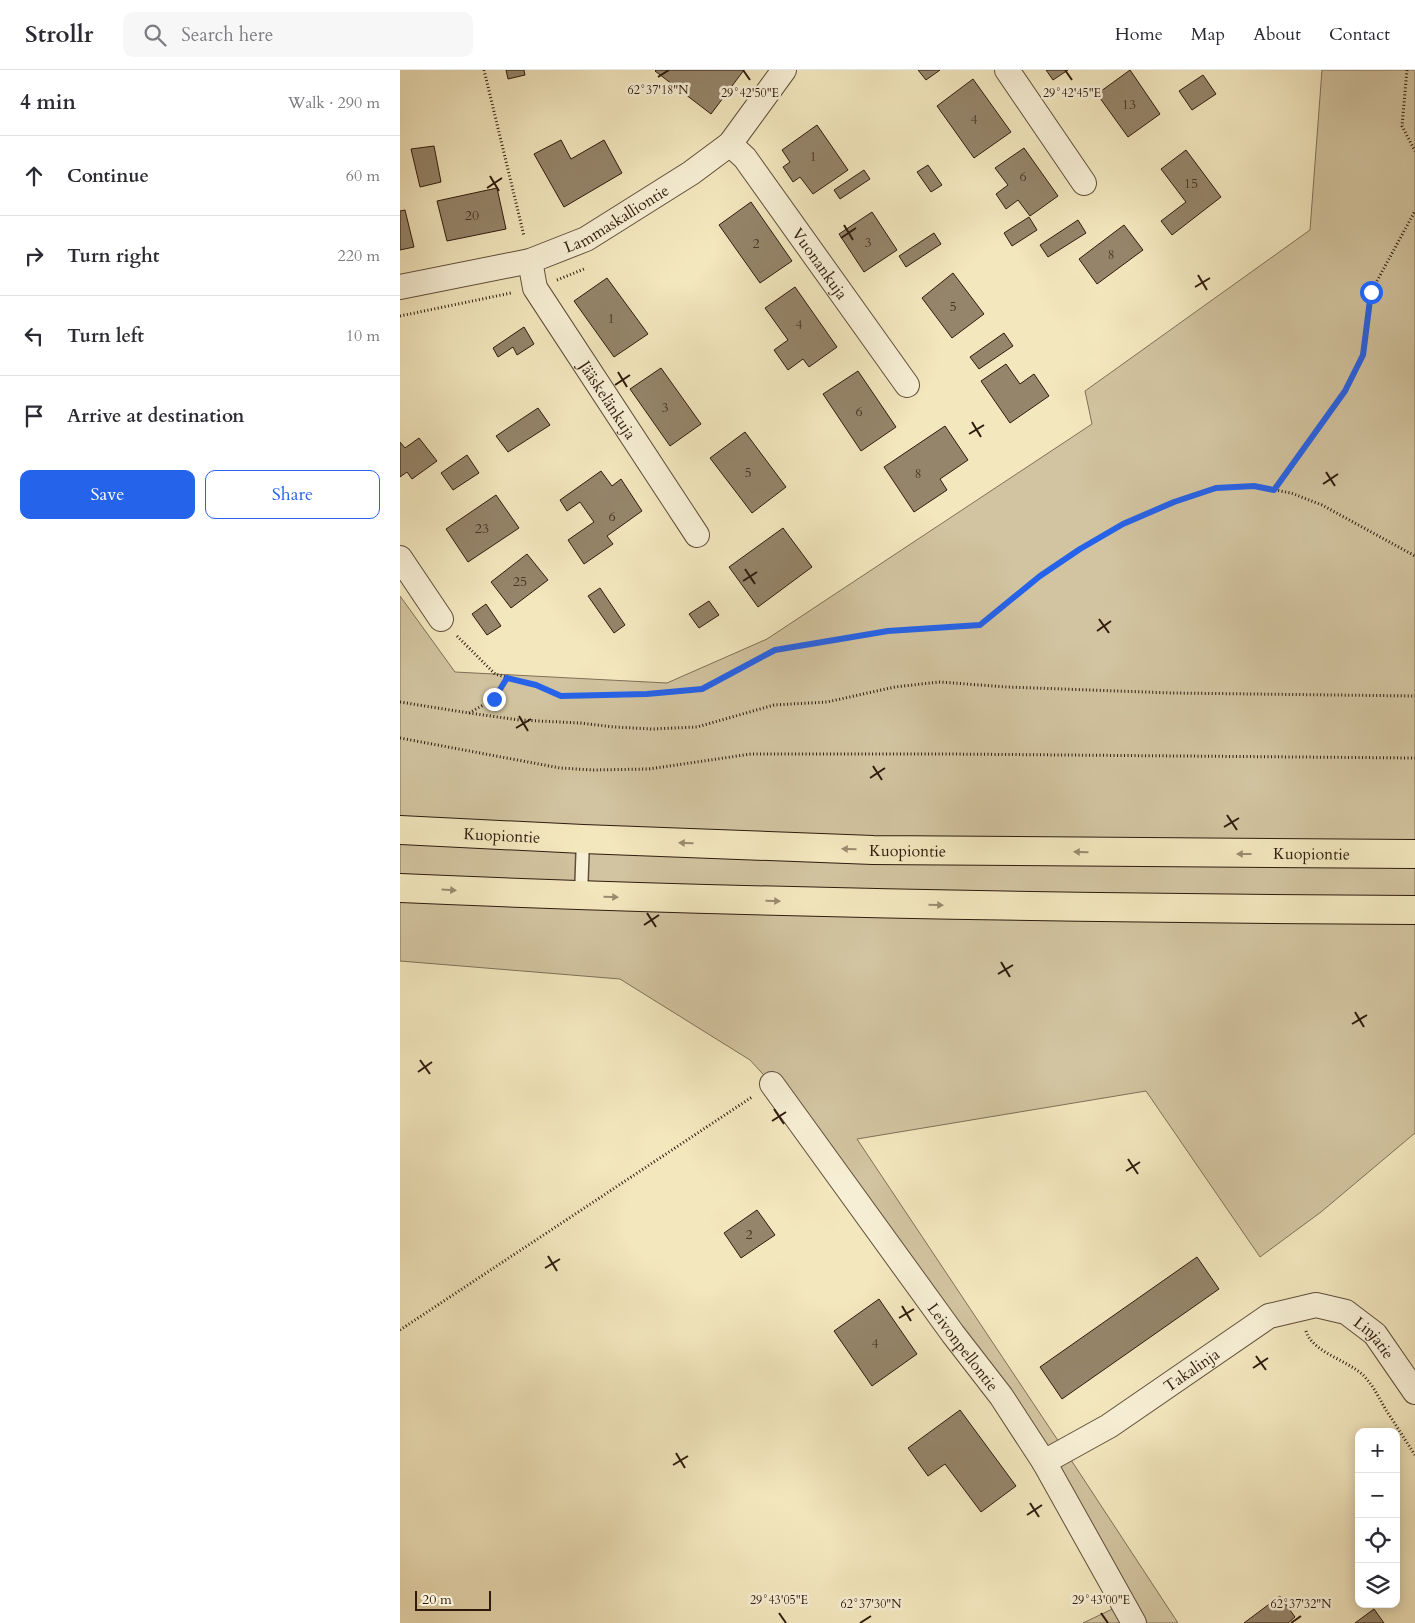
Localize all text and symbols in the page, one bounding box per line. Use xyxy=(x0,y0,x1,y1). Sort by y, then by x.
search box xyxy=(123,12,473,57)
text: Strollr xyxy=(25,18,93,51)
icon: search xyxy=(141,21,169,49)
text: Search here xyxy=(181,22,273,48)
text: Home xyxy=(1115,22,1163,47)
text: Map xyxy=(1191,22,1225,47)
text: About xyxy=(1253,22,1301,47)
text: Contact xyxy=(1329,22,1390,47)
text: 62°37'18"N xyxy=(628,82,689,98)
text: 29°42'50"E xyxy=(721,85,779,101)
text: 29°42'45"E xyxy=(1043,85,1101,101)
text: 4 min xyxy=(20,88,76,117)
text: Walk · 290 m xyxy=(288,92,380,114)
house number: 13 xyxy=(1122,95,1136,114)
house number: 4 xyxy=(970,110,978,129)
house number: 1 xyxy=(809,147,817,166)
icon: ahead xyxy=(20,162,48,190)
text: Continue xyxy=(67,163,149,189)
text: 60 m xyxy=(346,165,380,187)
house number: 6 xyxy=(1019,167,1027,186)
house number: 15 xyxy=(1184,174,1198,193)
street label: Lammaskalliontie xyxy=(561,180,673,259)
house number: 20 xyxy=(465,206,479,225)
street label: Vuonankuja xyxy=(786,224,853,304)
house number: 3 xyxy=(864,233,872,252)
house number: 2 xyxy=(752,234,760,253)
icon: right xyxy=(20,242,48,270)
text: Turn right xyxy=(67,243,159,269)
text: 220 m xyxy=(338,245,380,267)
house number: 8 xyxy=(1107,245,1115,264)
route start xyxy=(1360,281,1383,304)
house number: 5 xyxy=(949,297,957,316)
house number: 1 xyxy=(607,309,615,328)
house number: 4 xyxy=(795,315,803,334)
icon: left xyxy=(20,322,48,350)
text: Turn left xyxy=(67,323,144,349)
text: 10 m xyxy=(346,325,380,347)
street label: Jääskelänkuja xyxy=(573,355,641,444)
house number: 3 xyxy=(661,398,669,417)
icon: arrive xyxy=(20,402,48,430)
house number: 6 xyxy=(855,402,863,421)
text: Arrive at destination xyxy=(67,403,244,429)
house number: 5 xyxy=(744,463,752,482)
house number: 8 xyxy=(914,464,922,483)
button: Save xyxy=(20,470,195,519)
button: Share xyxy=(205,470,380,519)
house number: 6 xyxy=(608,507,616,526)
house number: 23 xyxy=(475,519,489,538)
house number: 25 xyxy=(513,572,527,591)
route end xyxy=(483,688,506,711)
street label: Kuopiontie xyxy=(463,823,541,849)
one-way arrow xyxy=(678,839,694,847)
street label: Kuopiontie xyxy=(869,840,946,863)
street label: Kuopiontie xyxy=(1273,843,1350,866)
one-way arrow xyxy=(841,844,857,852)
one-way arrow xyxy=(1073,848,1089,856)
one-way arrow xyxy=(1236,850,1252,858)
one-way arrow xyxy=(441,886,457,894)
one-way arrow xyxy=(603,893,619,901)
one-way arrow xyxy=(766,897,782,905)
one-way arrow xyxy=(928,901,944,909)
house number: 2 xyxy=(745,1225,753,1244)
street label: Leivonpellontie xyxy=(922,1299,1003,1396)
street label: Linjatie xyxy=(1349,1312,1399,1364)
house number: 4 xyxy=(871,1334,879,1353)
street label: Takalinja xyxy=(1159,1343,1224,1397)
map controls xyxy=(1355,1428,1400,1608)
button: + xyxy=(1355,1428,1400,1473)
button: − xyxy=(1355,1473,1400,1518)
button: locate xyxy=(1355,1518,1400,1563)
button: layers xyxy=(1355,1563,1400,1608)
scale bar xyxy=(415,1588,491,1611)
text: 20 m xyxy=(422,1590,452,1609)
text: 29°43'05"E xyxy=(750,1592,808,1608)
text: 29°43'00"E xyxy=(1072,1592,1130,1608)
text: 62°37'30"N xyxy=(841,1596,902,1612)
text: 62°37'32"N xyxy=(1271,1596,1332,1612)

